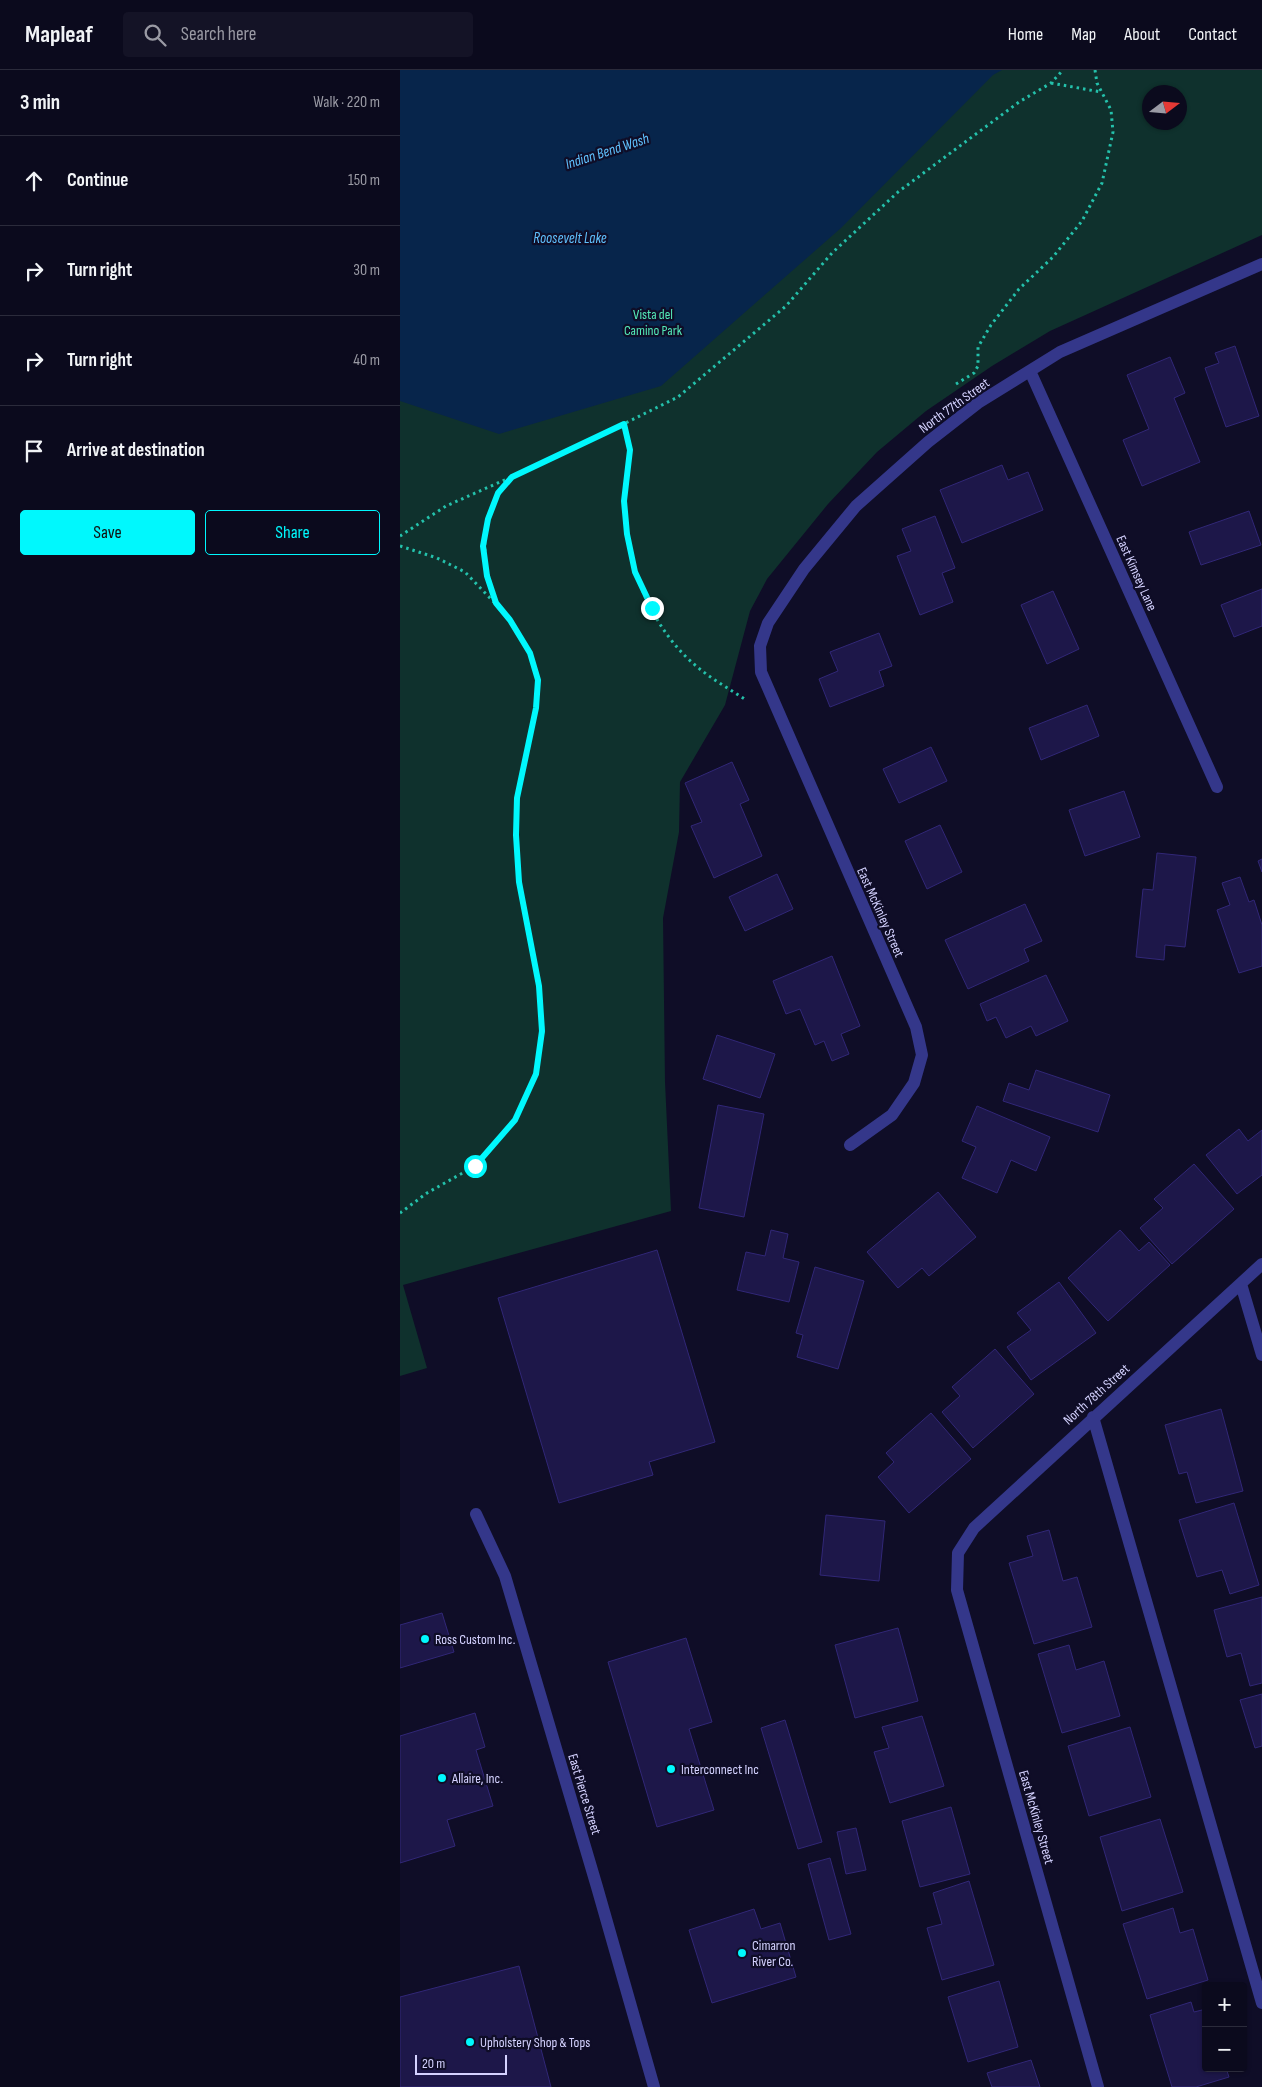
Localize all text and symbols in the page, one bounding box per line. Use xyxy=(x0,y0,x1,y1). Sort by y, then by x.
search box xyxy=(123,12,473,57)
text: Mapleaf xyxy=(25,20,93,49)
icon: search xyxy=(141,21,169,49)
text: Search here xyxy=(181,23,256,46)
text: Home xyxy=(1008,24,1043,45)
text: Map xyxy=(1071,24,1096,45)
text: About xyxy=(1124,24,1160,45)
text: Contact xyxy=(1188,24,1237,45)
north arrow xyxy=(1142,85,1187,130)
text: 3 min xyxy=(20,90,60,115)
text: Walk · 220 m xyxy=(313,93,380,112)
water label: Indian Bend Wash xyxy=(563,129,651,174)
icon: ahead xyxy=(20,167,48,195)
text: Continue xyxy=(67,169,128,192)
text: 150 m xyxy=(348,171,380,190)
water label: Roosevelt Lake xyxy=(533,229,607,248)
icon: right xyxy=(20,257,48,285)
text: Turn right xyxy=(67,259,132,282)
text: 30 m xyxy=(353,261,380,280)
park label: Vista del Camino Park xyxy=(624,306,683,339)
icon: right xyxy=(20,347,48,375)
text: Turn right xyxy=(67,349,132,372)
text: 40 m xyxy=(353,351,380,370)
street label: North 77th Street xyxy=(916,374,993,437)
icon: arrive xyxy=(20,437,48,465)
text: Arrive at destination xyxy=(67,439,205,462)
button: Save xyxy=(20,510,195,555)
button: Share xyxy=(205,510,380,555)
street label: East Kimsey Lane xyxy=(1112,533,1161,614)
route end xyxy=(641,597,664,620)
street label: East McKinley Street xyxy=(853,865,908,960)
route start xyxy=(464,1155,487,1178)
street label: North 78th Street xyxy=(1060,1360,1133,1429)
place label: Ross Custom Inc. xyxy=(435,1631,515,1648)
marker: Ross Custom Inc. xyxy=(419,1633,431,1645)
street label: East Pierce Street xyxy=(564,1752,605,1836)
place label: Interconnect Inc xyxy=(681,1761,759,1778)
marker: Interconnect Inc xyxy=(665,1763,677,1775)
street label: East McKinley Street xyxy=(1015,1768,1058,1866)
place label: Allaire, Inc. xyxy=(451,1770,503,1787)
marker: Allaire, Inc. xyxy=(436,1772,448,1784)
place label: Cimarron River Co. xyxy=(752,1937,795,1970)
marker: Cimarron River Co. xyxy=(736,1947,748,1959)
map controls xyxy=(1202,1982,1247,2072)
button: + xyxy=(1202,1982,1247,2027)
button: − xyxy=(1202,2027,1247,2072)
place label: Upholstery Shop & Tops xyxy=(480,2034,590,2051)
marker: Upholstery Shop & Tops xyxy=(464,2036,476,2048)
scale bar xyxy=(415,2052,508,2075)
text: 20 m xyxy=(422,2055,445,2072)

